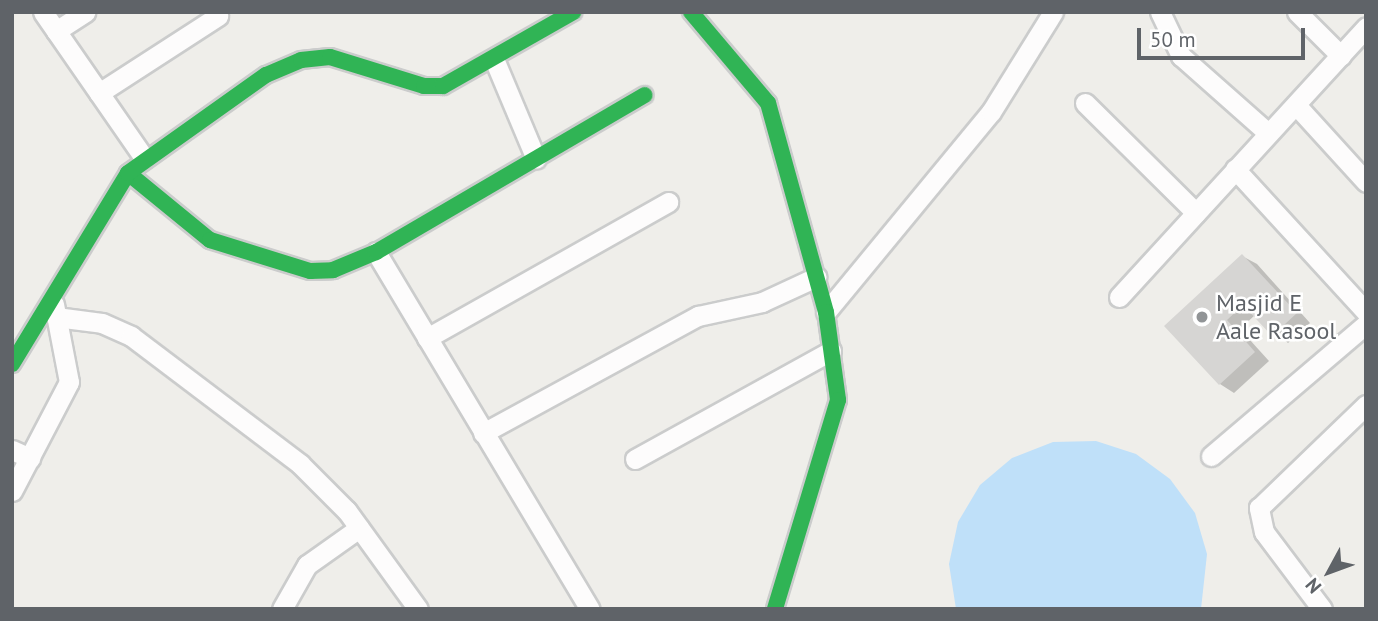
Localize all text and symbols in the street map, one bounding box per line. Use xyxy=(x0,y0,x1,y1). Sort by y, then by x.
scale bar xyxy=(1140,14,1308,58)
text: 50 m xyxy=(1150,26,1196,53)
place label: Masjid E Aale Rasool xyxy=(1216,289,1336,345)
marker: Masjid E Aale Rasool xyxy=(1194,309,1210,325)
north arrow xyxy=(1294,537,1364,607)
text: N xyxy=(1300,573,1326,598)

